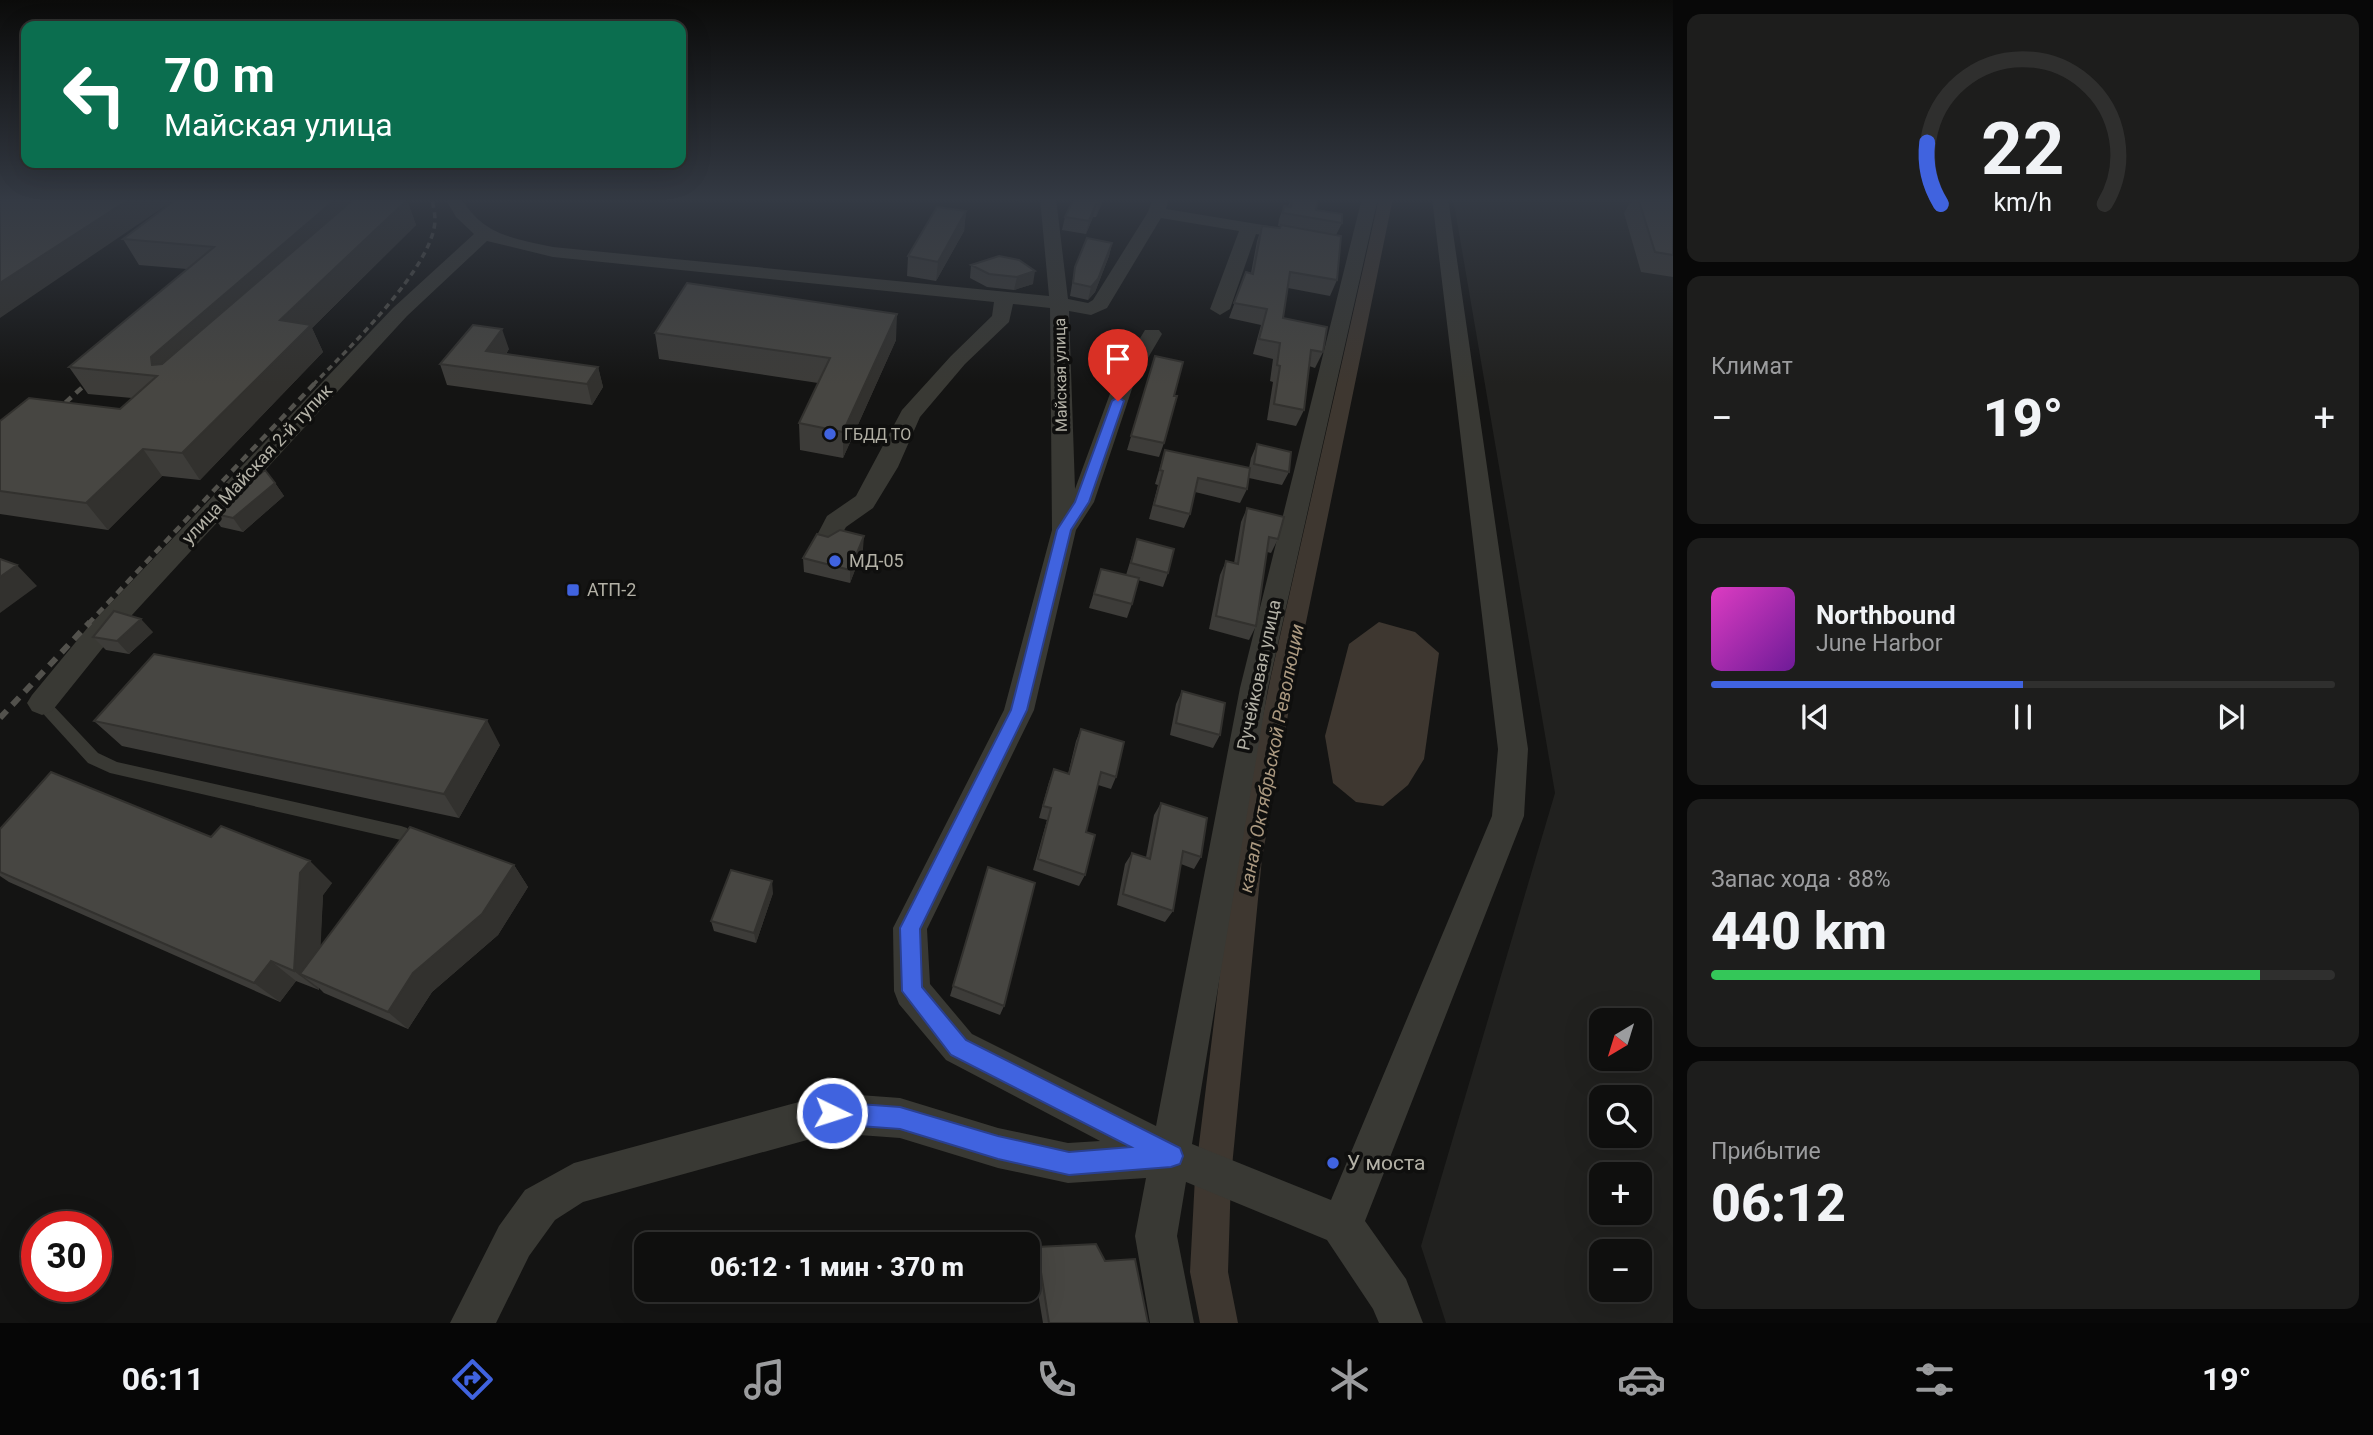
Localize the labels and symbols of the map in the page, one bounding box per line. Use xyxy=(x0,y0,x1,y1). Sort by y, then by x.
street label: Майская улица xyxy=(1050,318,1071,432)
pin xyxy=(1088,329,1148,401)
street label: улица Майская 2-й тупик xyxy=(177,379,336,548)
place label: ГБДД ТО xyxy=(844,425,911,444)
marker: ГБДД ТО xyxy=(822,426,838,442)
place label: МД-05 xyxy=(849,550,904,571)
marker: МД-05 xyxy=(827,553,843,569)
place label: АТП-2 xyxy=(587,579,636,600)
marker: АТП-2 xyxy=(565,582,581,598)
street label: Ручейковая улица xyxy=(1232,598,1285,752)
water label: канал Октябрьской Революции xyxy=(1234,621,1309,894)
north arrow xyxy=(1589,1008,1652,1071)
position arrow xyxy=(795,1076,869,1150)
place label: У моста xyxy=(1347,1151,1425,1175)
marker: У моста xyxy=(1325,1155,1341,1171)
speed limit sign: 30 xyxy=(21,1211,112,1302)

